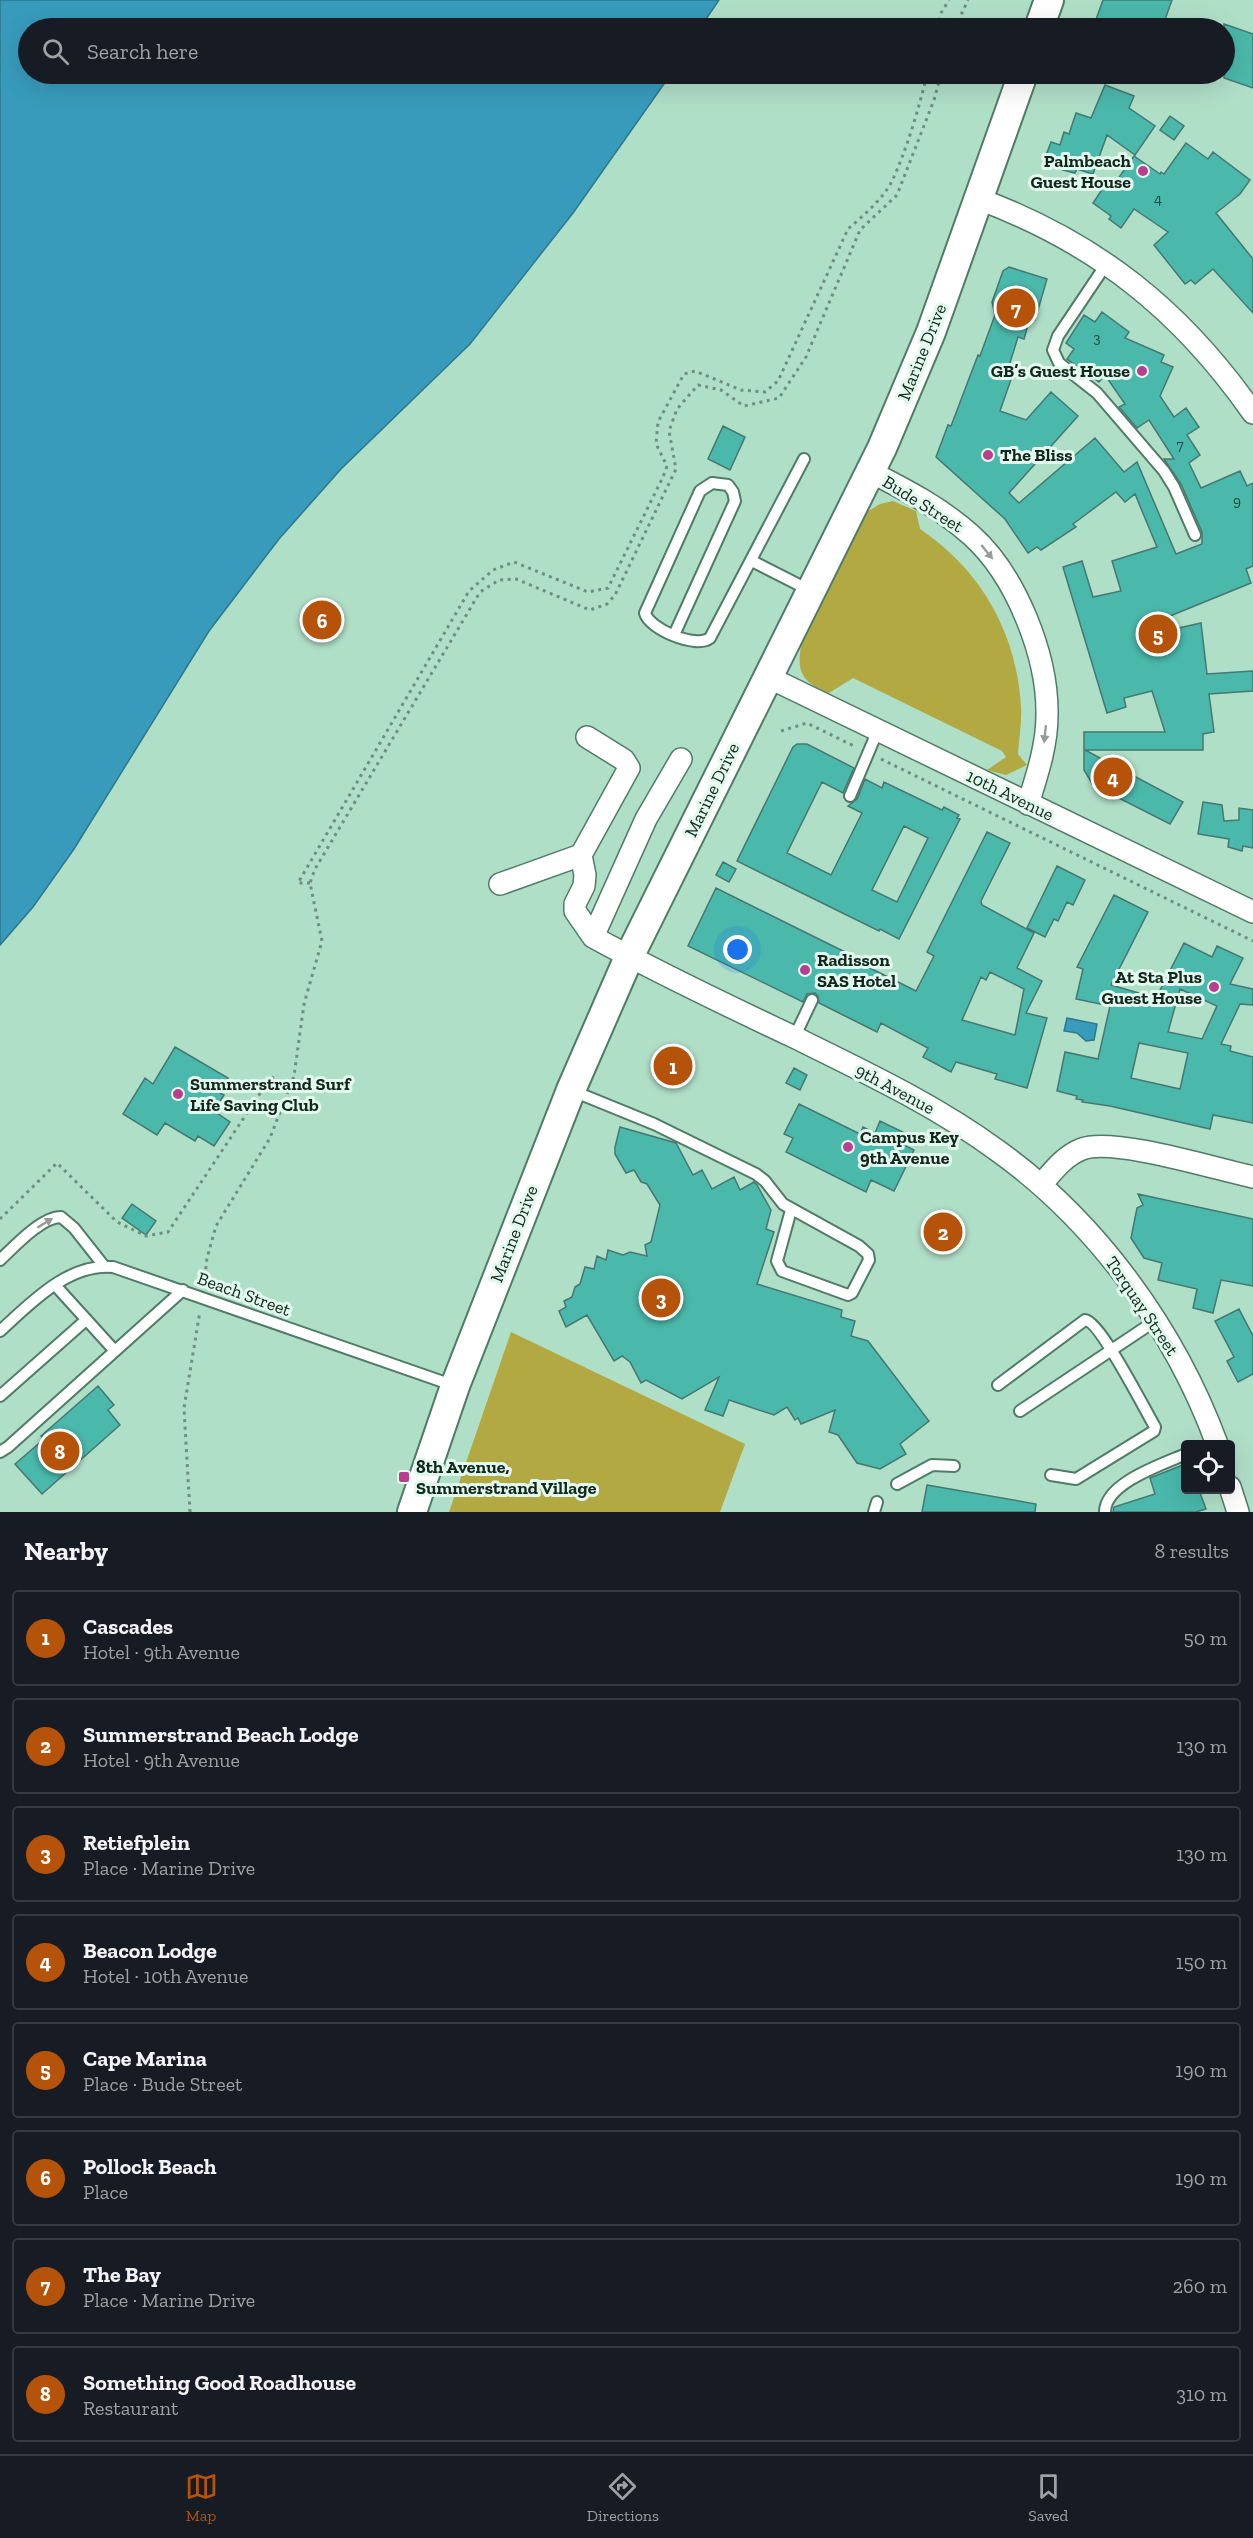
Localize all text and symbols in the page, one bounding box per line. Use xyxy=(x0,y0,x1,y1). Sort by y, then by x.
search box xyxy=(18,18,1235,84)
icon: search xyxy=(39,35,72,68)
text: Search here xyxy=(87,38,198,65)
place label: Palmbeach Guest House xyxy=(1030,150,1132,193)
marker: Palmbeach Guest House xyxy=(1136,164,1150,178)
house number: 4 xyxy=(1154,190,1162,208)
pin: 7 xyxy=(996,286,1036,330)
street label: Marine Drive xyxy=(893,300,951,404)
house number: 3 xyxy=(1093,329,1101,347)
place label: GB’s Guest House xyxy=(991,360,1130,382)
marker: GB’s Guest House xyxy=(1135,364,1149,378)
house number: 7 xyxy=(1176,436,1184,454)
place label: The Bliss xyxy=(1000,444,1072,466)
marker: The Bliss xyxy=(981,448,995,462)
street label: Bude Street xyxy=(879,471,968,538)
house number: 9 xyxy=(1233,492,1241,510)
one-way arrow xyxy=(981,545,993,560)
pin: 6 xyxy=(302,598,342,642)
pin: 5 xyxy=(1138,612,1178,656)
one-way arrow xyxy=(1041,724,1050,743)
street label: Marine Drive xyxy=(680,739,744,841)
pin: 4 xyxy=(1094,754,1132,800)
street label: 10th Avenue xyxy=(963,764,1057,826)
your location xyxy=(723,935,752,964)
place label: Radisson SAS Hotel xyxy=(817,949,896,992)
marker: Radisson SAS Hotel xyxy=(798,963,812,977)
place label: At Sta Plus Guest House xyxy=(1101,966,1202,1009)
marker: At Sta Plus Guest House xyxy=(1207,980,1221,994)
pin: 1 xyxy=(654,1044,692,1088)
street label: 9th Avenue xyxy=(852,1059,938,1119)
place label: Summerstrand Surf Life Saving Club xyxy=(190,1073,352,1116)
marker: Summerstrand Surf Life Saving Club xyxy=(171,1087,185,1101)
place label: Campus Key 9th Avenue xyxy=(860,1126,959,1169)
marker: Campus Key 9th Avenue xyxy=(841,1140,855,1154)
street label: Marine Drive xyxy=(485,1182,543,1286)
pin: 2 xyxy=(924,1210,962,1254)
one-way arrow xyxy=(37,1217,53,1228)
street label: Torquay Street xyxy=(1101,1252,1183,1360)
street label: Beach Street xyxy=(194,1267,294,1321)
pin: 3 xyxy=(642,1276,680,1320)
pin: 8 xyxy=(40,1428,80,1474)
map controls xyxy=(1181,1440,1235,1494)
button: locate xyxy=(1181,1440,1235,1494)
place label: 8th Avenue, Summerstrand Village xyxy=(416,1456,597,1499)
marker: 8th Avenue, Summerstrand Village xyxy=(397,1470,411,1484)
text: Nearby xyxy=(24,1535,108,1567)
text: 8 results xyxy=(1154,1539,1229,1563)
text: Cascades xyxy=(83,1613,173,1640)
text: 1 xyxy=(41,1626,50,1650)
text: 50 m xyxy=(1183,1626,1227,1650)
text: Hotel · 9th Avenue xyxy=(83,1640,240,1664)
text: Summerstrand Beach Lodge xyxy=(83,1721,359,1748)
text: 2 xyxy=(40,1734,51,1758)
text: 130 m xyxy=(1176,1734,1227,1758)
text: Hotel · 9th Avenue xyxy=(83,1748,240,1772)
text: Retiefplein xyxy=(83,1829,190,1856)
text: 3 xyxy=(40,1842,51,1866)
text: 130 m xyxy=(1176,1842,1227,1866)
text: Place · Marine Drive xyxy=(83,1856,255,1880)
text: Beacon Lodge xyxy=(83,1937,217,1964)
text: 4 xyxy=(40,1950,51,1974)
text: 150 m xyxy=(1176,1950,1227,1974)
text: Hotel · 10th Avenue xyxy=(83,1964,248,1988)
text: Cape Marina xyxy=(83,2045,207,2072)
text: 5 xyxy=(40,2058,51,2082)
text: 190 m xyxy=(1175,2058,1227,2082)
text: Place · Bude Street xyxy=(83,2072,242,2096)
text: Pollock Beach xyxy=(83,2153,217,2180)
text: 6 xyxy=(40,2166,51,2190)
text: 190 m xyxy=(1175,2166,1227,2190)
text: Place xyxy=(83,2180,128,2204)
text: The Bay xyxy=(83,2261,161,2288)
text: 7 xyxy=(41,2274,50,2298)
text: 260 m xyxy=(1173,2274,1227,2298)
text: Place · Marine Drive xyxy=(83,2288,255,2312)
text: Something Good Roadhouse xyxy=(83,2369,356,2396)
text: 8 xyxy=(40,2382,51,2406)
text: 310 m xyxy=(1176,2382,1227,2406)
text: Restaurant xyxy=(83,2396,179,2420)
tab: Map xyxy=(185,2470,218,2525)
tab: Directions xyxy=(587,2470,659,2525)
tab: Saved xyxy=(1028,2470,1068,2525)

